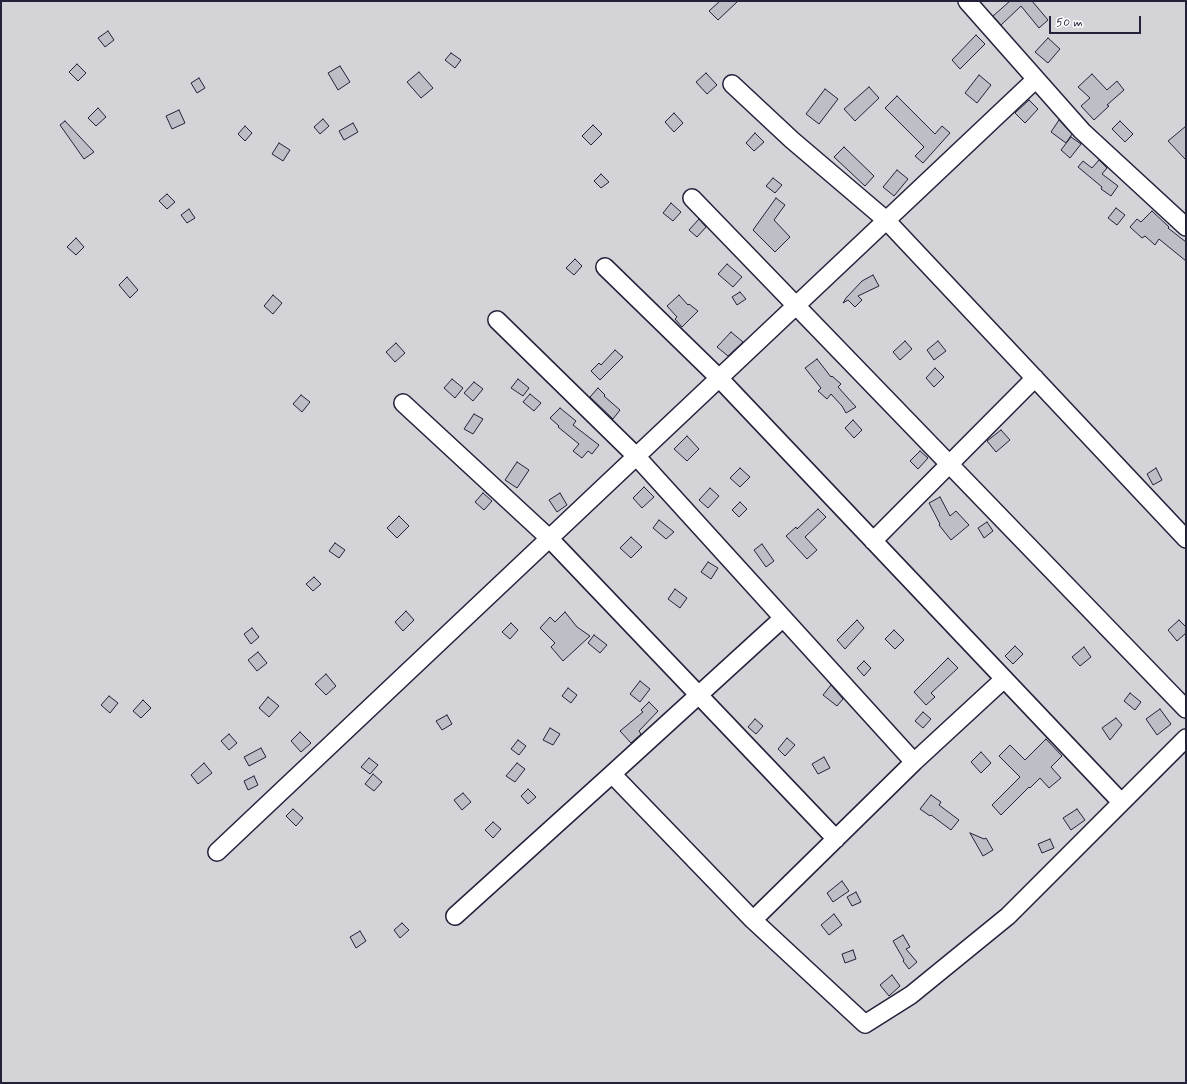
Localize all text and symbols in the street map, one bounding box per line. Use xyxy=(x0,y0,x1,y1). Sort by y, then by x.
scale bar xyxy=(1051,8,1143,34)
text: 50 m xyxy=(1056,15,1083,31)

